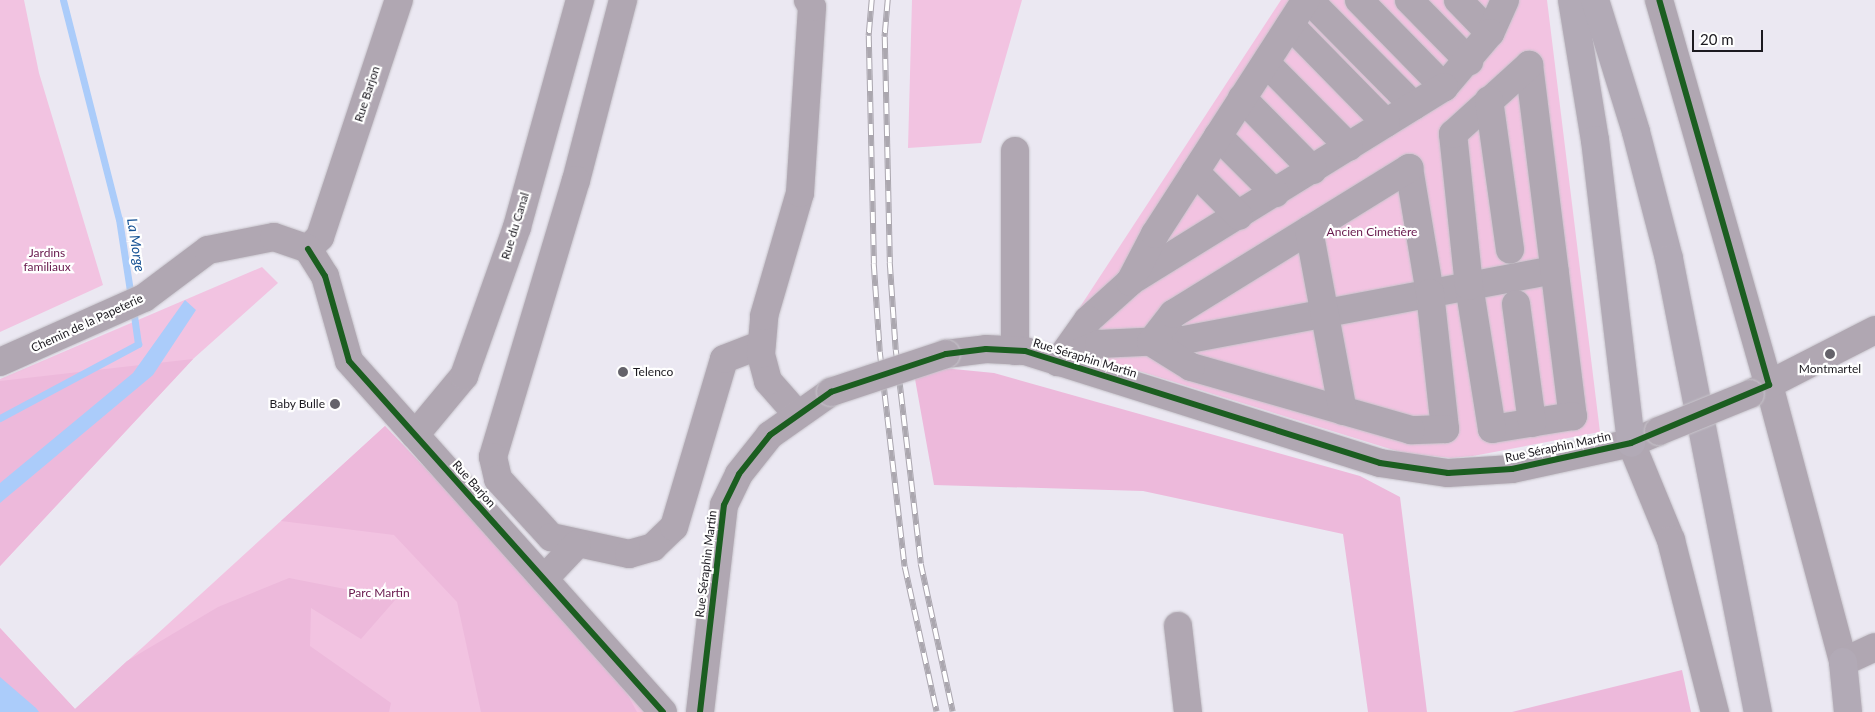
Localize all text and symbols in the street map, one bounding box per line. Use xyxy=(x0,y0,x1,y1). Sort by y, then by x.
scale bar xyxy=(1695,20,1766,52)
text: 20 m xyxy=(1700,30,1734,48)
street label: Rue Barjon xyxy=(351,64,383,124)
street label: Rue du Canal xyxy=(498,191,532,261)
water label: La Morge xyxy=(123,217,149,273)
park label: Ancien Cimetière xyxy=(1327,225,1417,239)
park label: Jardins familiaux xyxy=(23,246,71,274)
street label: Chemin de la Papeterie xyxy=(29,291,145,355)
street label: Rue Séraphin Martin xyxy=(1031,335,1139,381)
marker: Montmartel xyxy=(1824,348,1836,360)
place label: Montmartel xyxy=(1799,362,1861,376)
place label: Telenco xyxy=(633,365,673,379)
marker: Telenco xyxy=(617,366,629,378)
place label: Baby Bulle xyxy=(269,397,325,411)
marker: Baby Bulle xyxy=(329,398,341,410)
street label: Rue Séraphin Martin xyxy=(1504,429,1612,465)
street label: Rue Barjon xyxy=(449,458,499,510)
street label: Rue Séraphin Martin xyxy=(692,510,720,618)
park label: Parc Martin xyxy=(348,586,410,600)

